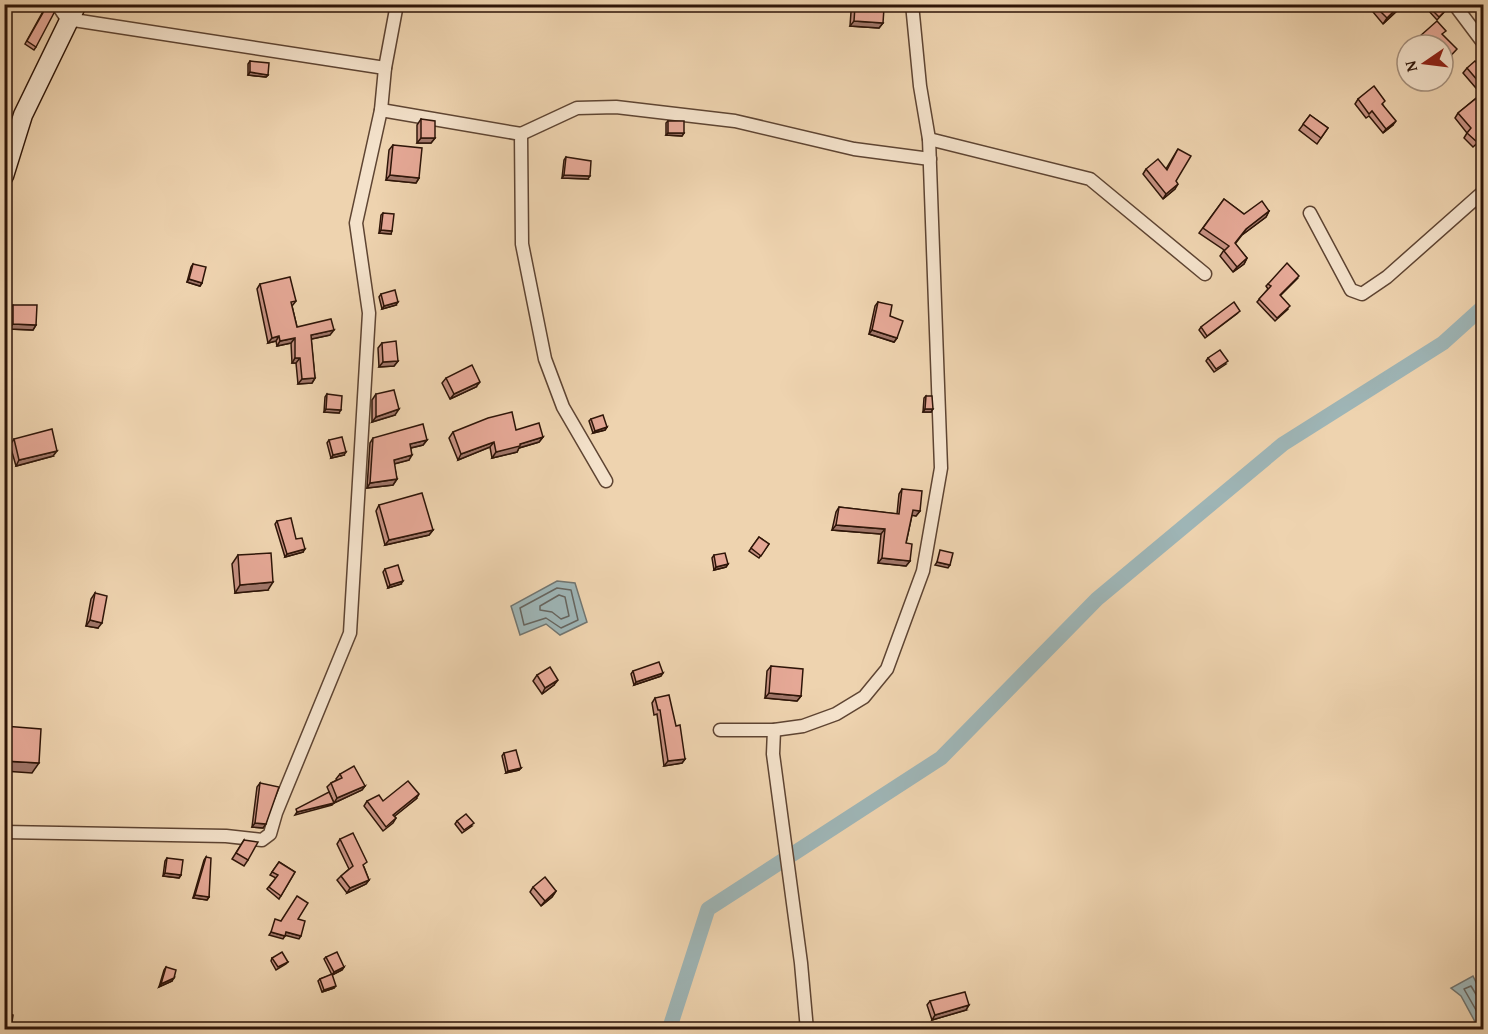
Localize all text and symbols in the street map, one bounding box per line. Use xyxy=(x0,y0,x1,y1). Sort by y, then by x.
north arrow xyxy=(1395,33,1455,93)
text: N xyxy=(1397,58,1423,75)

